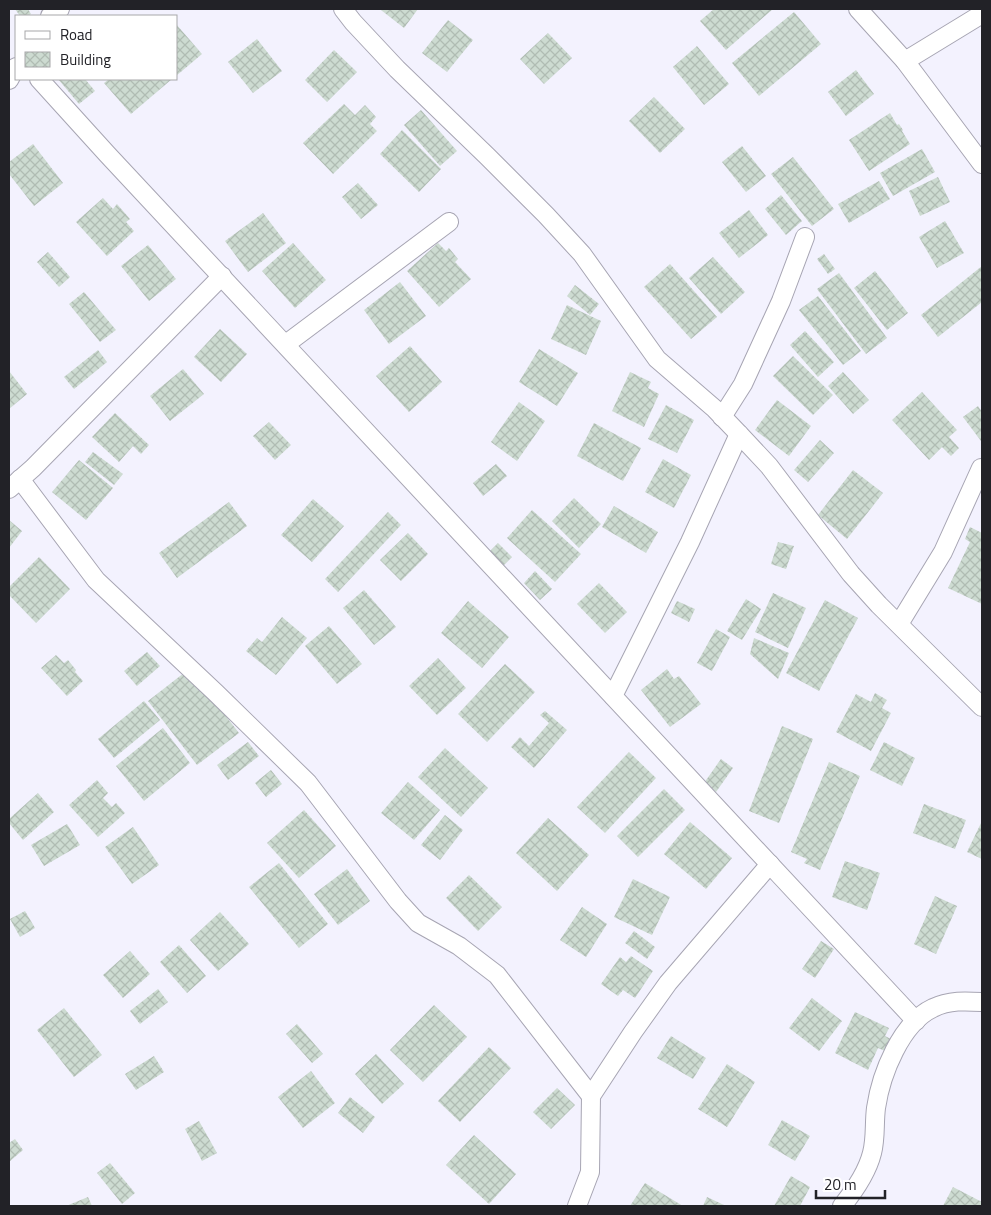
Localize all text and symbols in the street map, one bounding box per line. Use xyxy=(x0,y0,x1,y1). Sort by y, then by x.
legend xyxy=(15,15,178,80)
text: Road xyxy=(60,23,92,46)
text: Building xyxy=(60,48,111,71)
scale bar xyxy=(816,1168,885,1200)
text: 20 m xyxy=(824,1173,857,1196)

